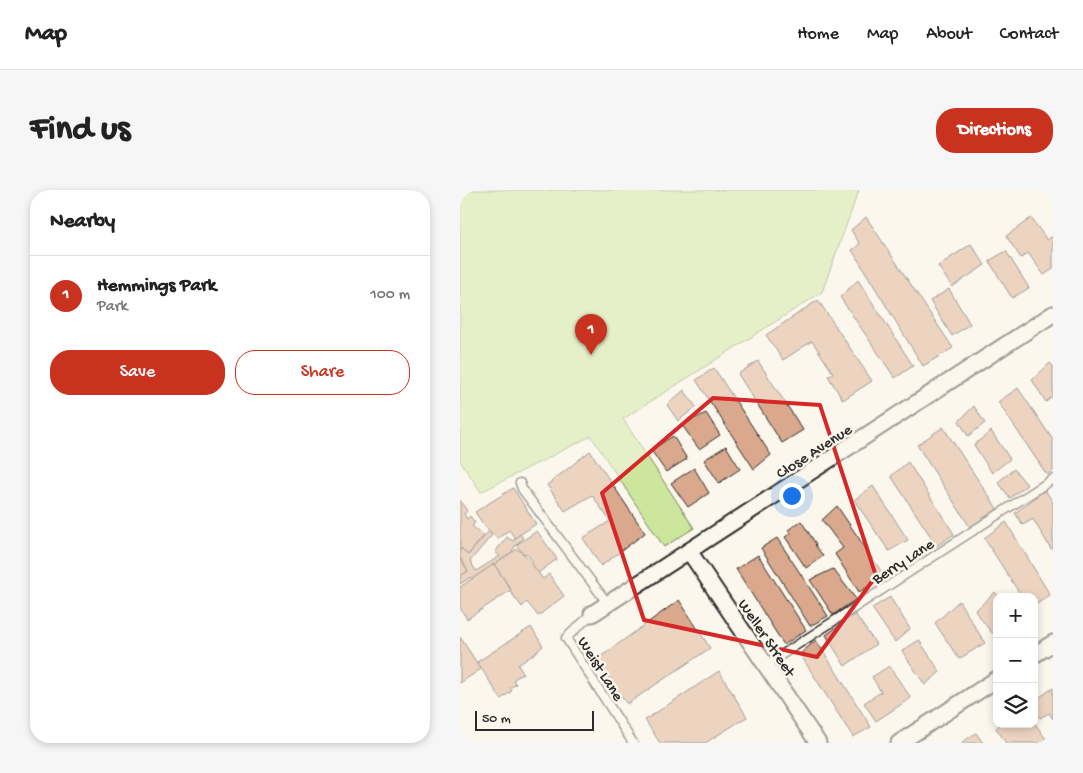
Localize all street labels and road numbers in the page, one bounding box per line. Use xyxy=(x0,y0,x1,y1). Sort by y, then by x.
street label: Close Avenue xyxy=(773,421,857,484)
street label: Berry Lane xyxy=(869,535,939,591)
street label: Weller Street xyxy=(732,597,799,682)
street label: Weist Lane xyxy=(572,634,627,706)

